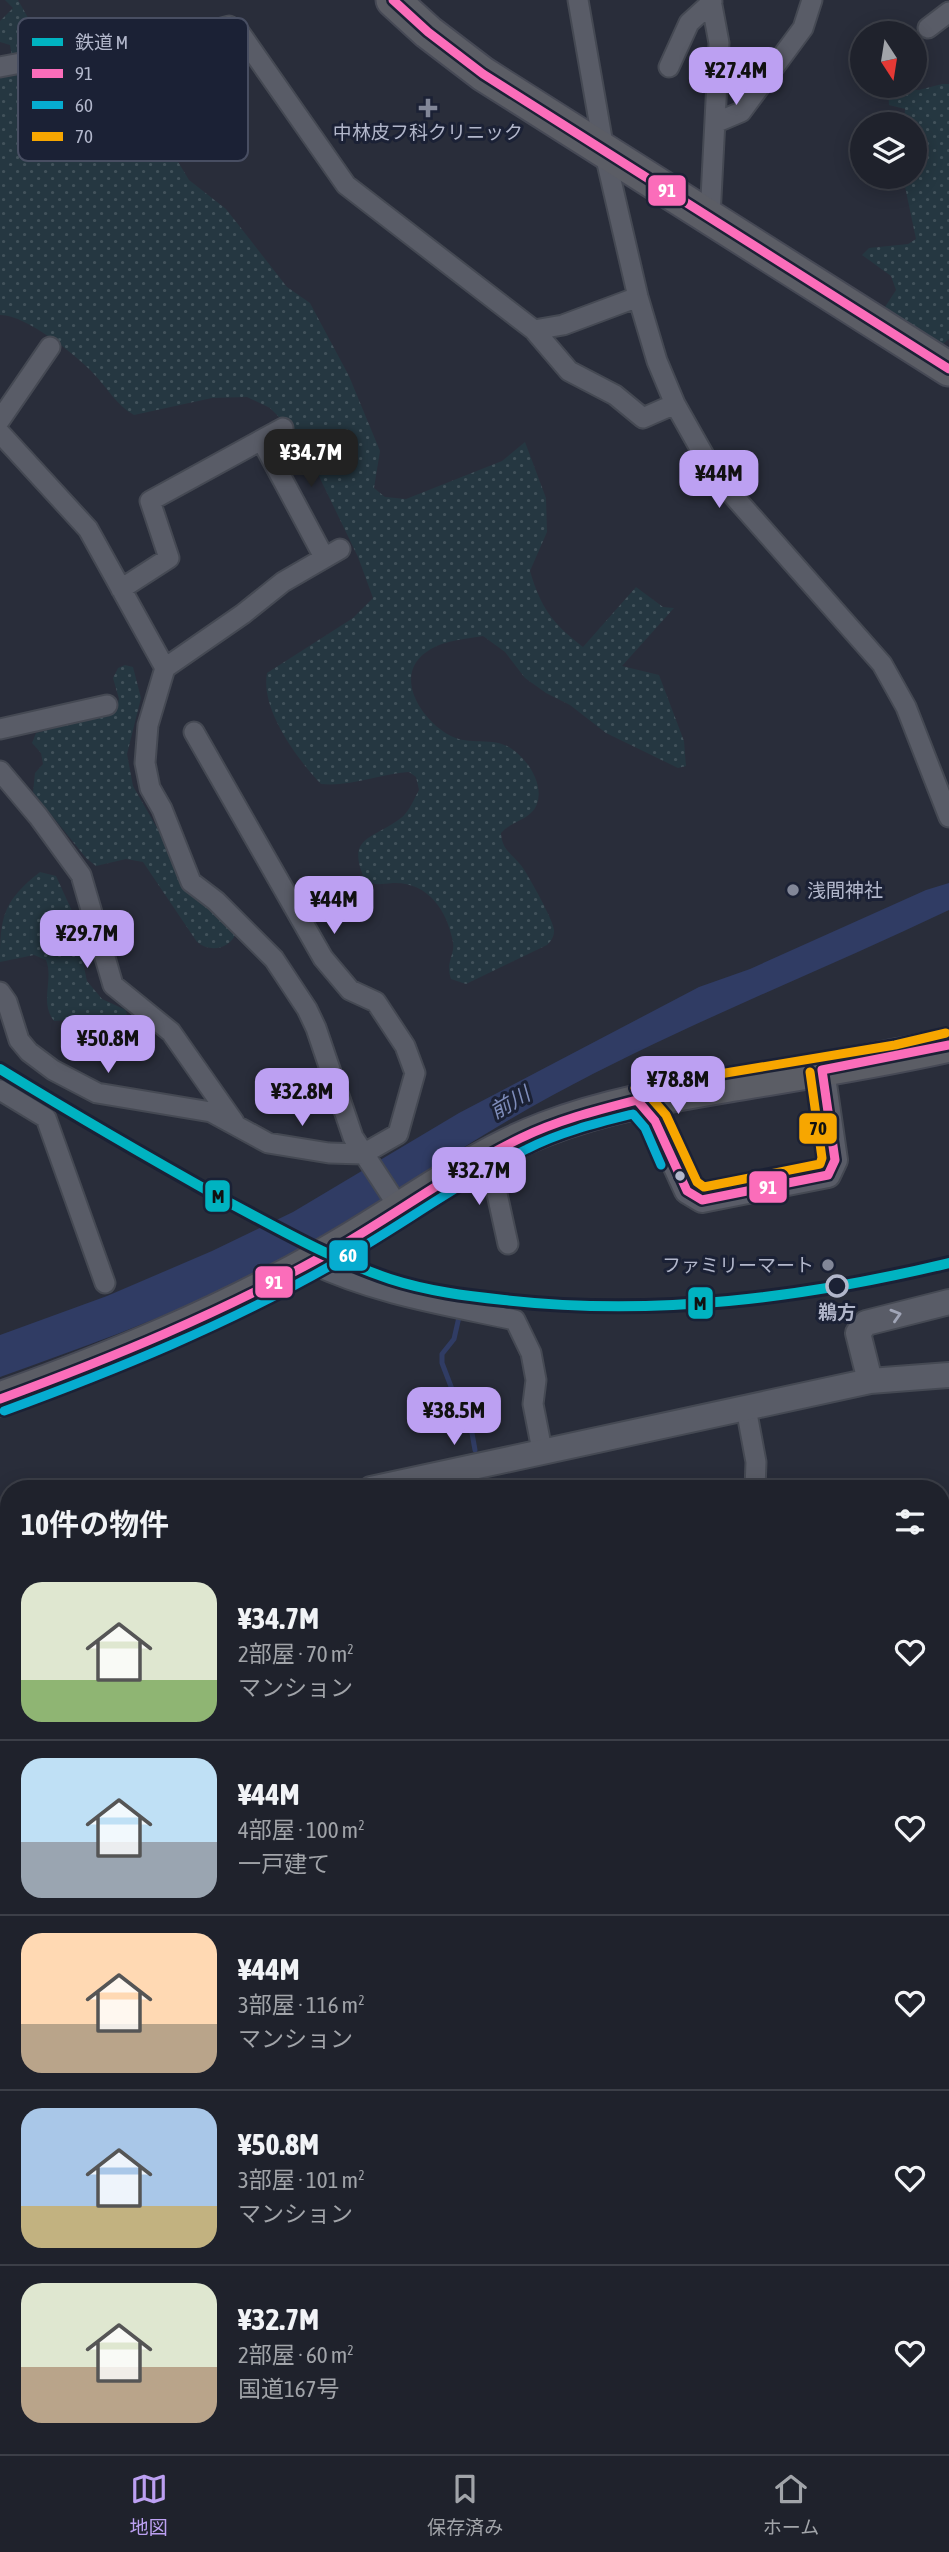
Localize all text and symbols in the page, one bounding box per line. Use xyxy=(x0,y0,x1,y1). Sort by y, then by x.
legend xyxy=(18,18,248,161)
north arrow xyxy=(850,21,928,98)
map controls xyxy=(850,21,927,189)
text: 鉄道 M xyxy=(75,31,128,53)
pin: ¥27.4M xyxy=(679,48,793,107)
text: ¥27.4M xyxy=(705,57,767,83)
text: 91 xyxy=(75,62,93,84)
text: 60 xyxy=(75,94,93,116)
marker: 中林皮フ科クリニック xyxy=(418,98,438,118)
button: layers xyxy=(850,112,927,189)
place label: 中林皮フ科クリニック xyxy=(333,121,523,143)
text: 70 xyxy=(75,125,93,147)
line badge: 91 xyxy=(647,174,687,207)
text: 91 xyxy=(658,179,676,201)
pin: ¥34.7M xyxy=(254,430,368,489)
text: ¥34.7M xyxy=(280,439,342,465)
pin: ¥44M xyxy=(678,450,760,510)
text: ¥44M xyxy=(695,460,743,486)
pin: ¥44M xyxy=(293,876,375,936)
place label: 浅間神社 xyxy=(807,879,883,901)
marker: 浅間神社 xyxy=(785,882,801,898)
text: ¥44M xyxy=(310,886,358,912)
pin: ¥29.7M xyxy=(30,911,144,970)
text: ¥29.7M xyxy=(56,920,118,946)
pin: ¥50.8M xyxy=(51,1016,165,1075)
text: ¥50.8M xyxy=(77,1025,139,1051)
pin: ¥78.8M xyxy=(621,1056,735,1116)
text: ¥78.8M xyxy=(647,1066,709,1092)
pin: ¥32.8M xyxy=(245,1068,359,1128)
text: ¥32.8M xyxy=(271,1078,333,1104)
water label: 前川 xyxy=(485,1080,535,1123)
line badge: 70 xyxy=(798,1112,838,1145)
text: 70 xyxy=(809,1117,827,1139)
pin: ¥32.7M xyxy=(422,1148,536,1207)
text: ¥32.7M xyxy=(448,1157,510,1183)
unlabelled marker xyxy=(673,1169,687,1183)
line badge: 91 xyxy=(748,1170,788,1204)
text: 91 xyxy=(759,1176,777,1198)
line badge: M xyxy=(204,1179,231,1213)
text: M xyxy=(212,1185,224,1207)
line badge: 60 xyxy=(328,1239,369,1272)
text: 60 xyxy=(339,1244,357,1266)
place label: ファミリーマート xyxy=(662,1254,814,1276)
marker: ファミリーマート xyxy=(820,1257,836,1273)
line badge: 91 xyxy=(254,1265,294,1299)
text: 91 xyxy=(265,1271,283,1293)
marker: 鵜方 xyxy=(826,1275,848,1297)
line badge: M xyxy=(687,1286,714,1320)
text: M xyxy=(694,1292,706,1314)
place label: 鵜方 xyxy=(818,1301,856,1323)
one-way arrow xyxy=(890,1309,902,1324)
pin: ¥38.5M xyxy=(397,1388,511,1447)
text: ¥38.5M xyxy=(423,1397,485,1423)
icon: filters xyxy=(891,1503,929,1541)
text: 10件の物件 xyxy=(21,1507,169,1541)
text: ¥34.7M xyxy=(238,1601,319,1635)
icon: home xyxy=(77,1610,161,1694)
icon: heart xyxy=(891,1633,929,1671)
text: 2部屋 · 70 m² xyxy=(238,1641,354,1667)
text: マンション xyxy=(238,1675,353,1701)
text: ¥44M xyxy=(238,1777,300,1811)
icon: home xyxy=(77,1786,161,1870)
icon: heart xyxy=(891,1809,929,1847)
text: 4部屋 · 100 m² xyxy=(238,1817,365,1843)
text: 一戸建て xyxy=(238,1851,330,1877)
text: ¥44M xyxy=(238,1952,300,1986)
icon: home xyxy=(77,1961,161,2045)
icon: heart xyxy=(891,1984,929,2022)
text: 3部屋 · 116 m² xyxy=(238,1992,365,2018)
text: マンション xyxy=(238,2026,353,2052)
text: ¥50.8M xyxy=(238,2127,319,2161)
icon: home xyxy=(77,2136,161,2220)
icon: heart xyxy=(891,2159,929,2197)
text: 3部屋 · 101 m² xyxy=(238,2167,365,2193)
text: マンション xyxy=(238,2201,353,2227)
text: ¥32.7M xyxy=(238,2302,319,2336)
icon: home xyxy=(77,2311,161,2395)
icon: heart xyxy=(891,2334,929,2372)
text: 2部屋 · 60 m² xyxy=(238,2342,354,2368)
text: 国道167号 xyxy=(238,2376,339,2402)
tab: 地図 xyxy=(130,2470,168,2539)
tab: 保存済み xyxy=(427,2470,503,2539)
tab: ホーム xyxy=(763,2470,819,2539)

